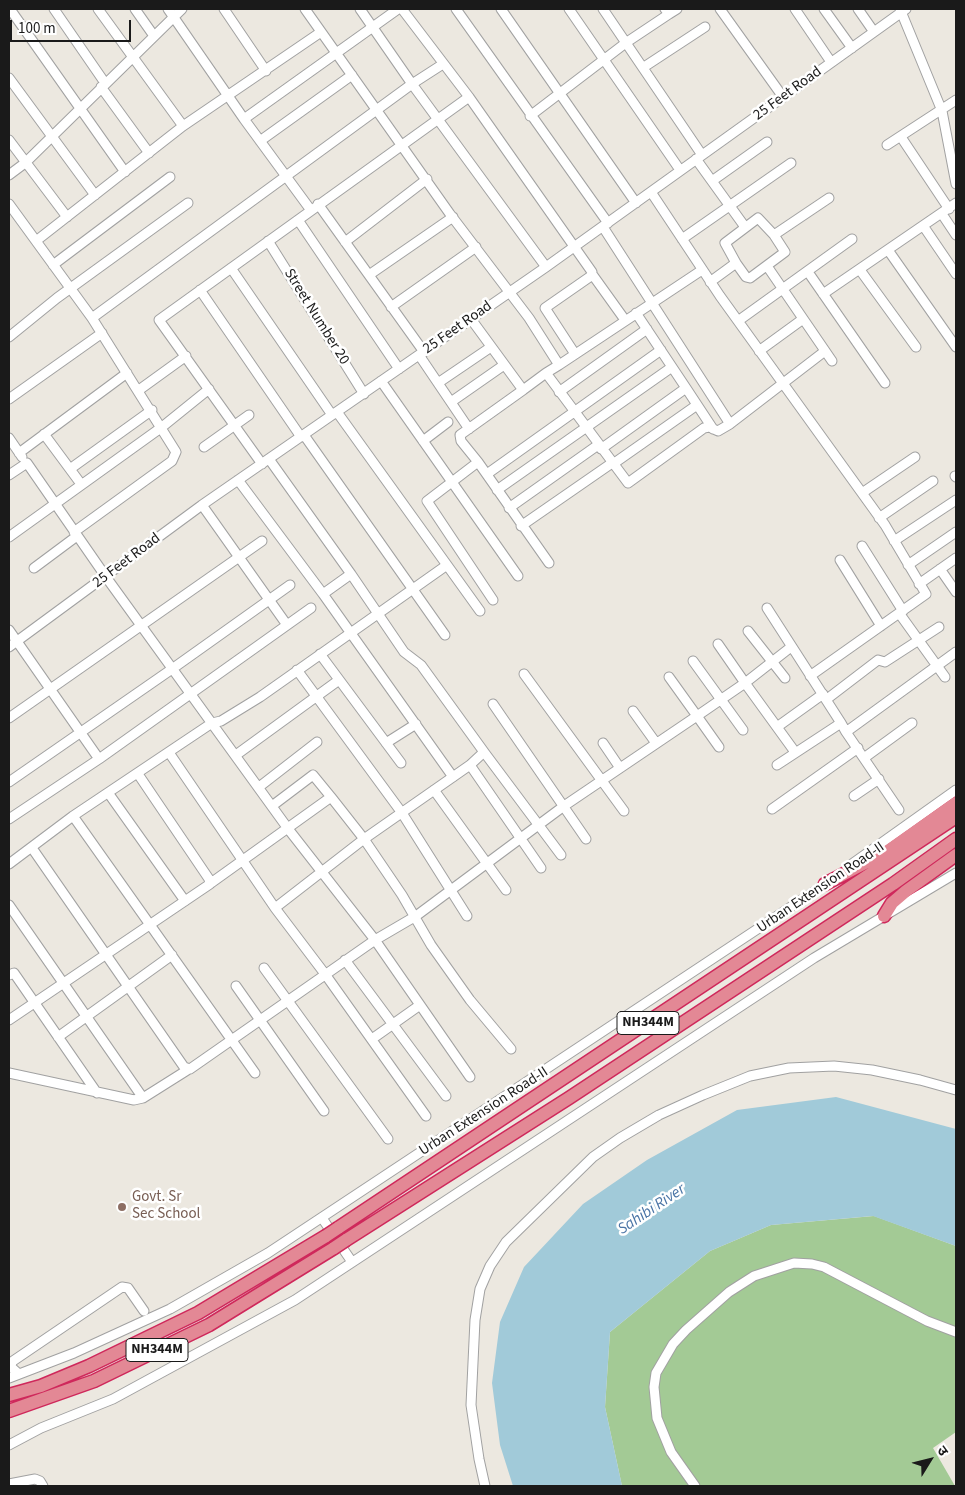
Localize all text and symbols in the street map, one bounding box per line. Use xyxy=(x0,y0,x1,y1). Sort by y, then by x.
scale bar xyxy=(12,10,134,42)
text: 100 m xyxy=(18,18,56,39)
street label: 25 Feet Road xyxy=(750,63,826,125)
street label: Street Number 20 xyxy=(279,266,353,368)
street label: 25 Feet Road xyxy=(420,298,496,358)
street label: 25 Feet Road xyxy=(90,530,164,592)
street label: Urban Extension Road-II xyxy=(754,839,888,937)
road number: NH344M xyxy=(617,1011,679,1034)
street label: Urban Extension Road-II xyxy=(416,1064,552,1160)
water label: Sahibi River xyxy=(615,1180,689,1240)
place label: Govt. Sr Sec School xyxy=(132,1189,200,1224)
marker: Govt. Sr Sec School xyxy=(116,1201,128,1213)
road number: NH344M xyxy=(126,1338,188,1362)
north arrow xyxy=(905,1435,955,1485)
text: उ xyxy=(932,1442,953,1460)

